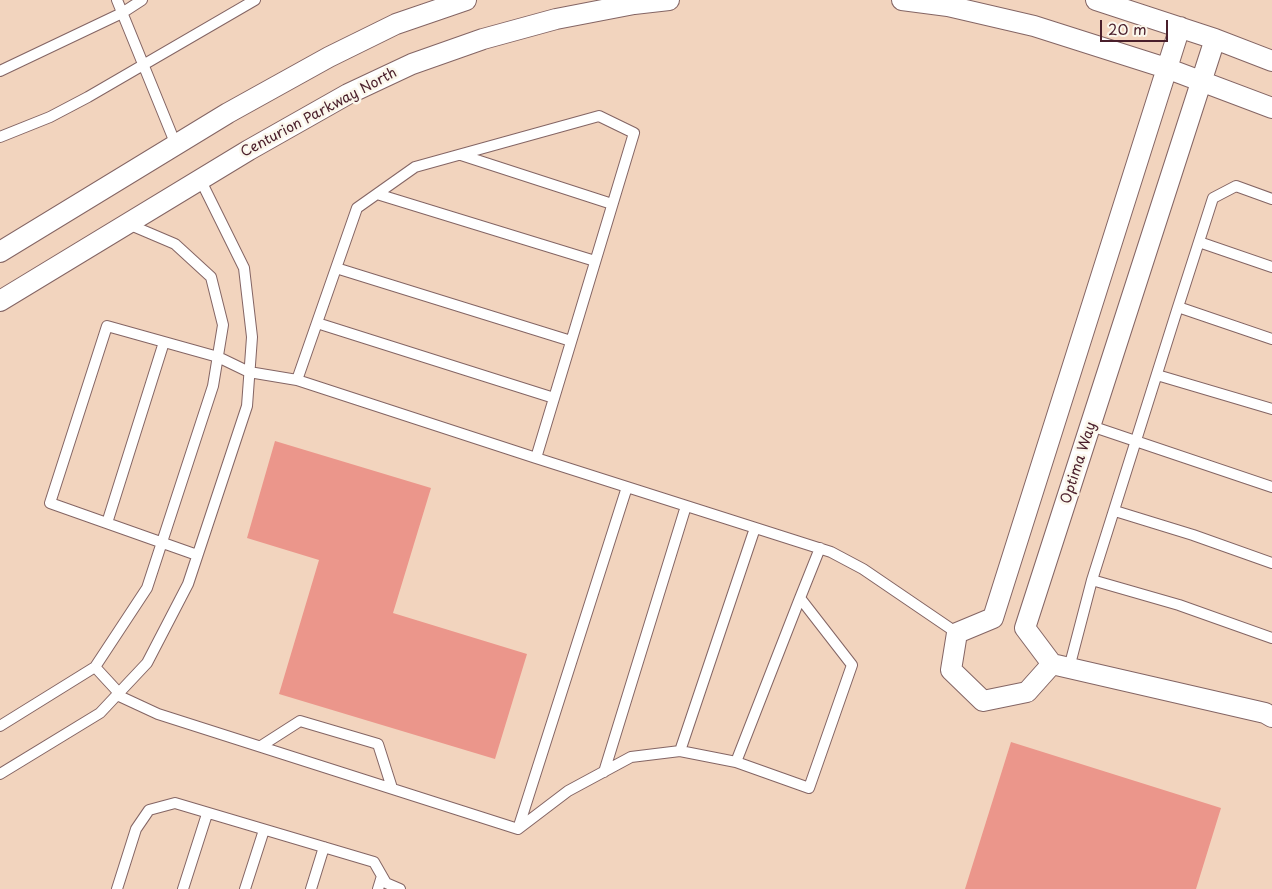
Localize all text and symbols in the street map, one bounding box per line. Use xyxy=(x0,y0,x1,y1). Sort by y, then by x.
scale bar xyxy=(1102,10,1170,42)
text: 20 m xyxy=(1108,17,1147,40)
street label: Centurion Parkway North xyxy=(238,65,400,161)
street label: Optima Way xyxy=(1058,420,1100,506)

